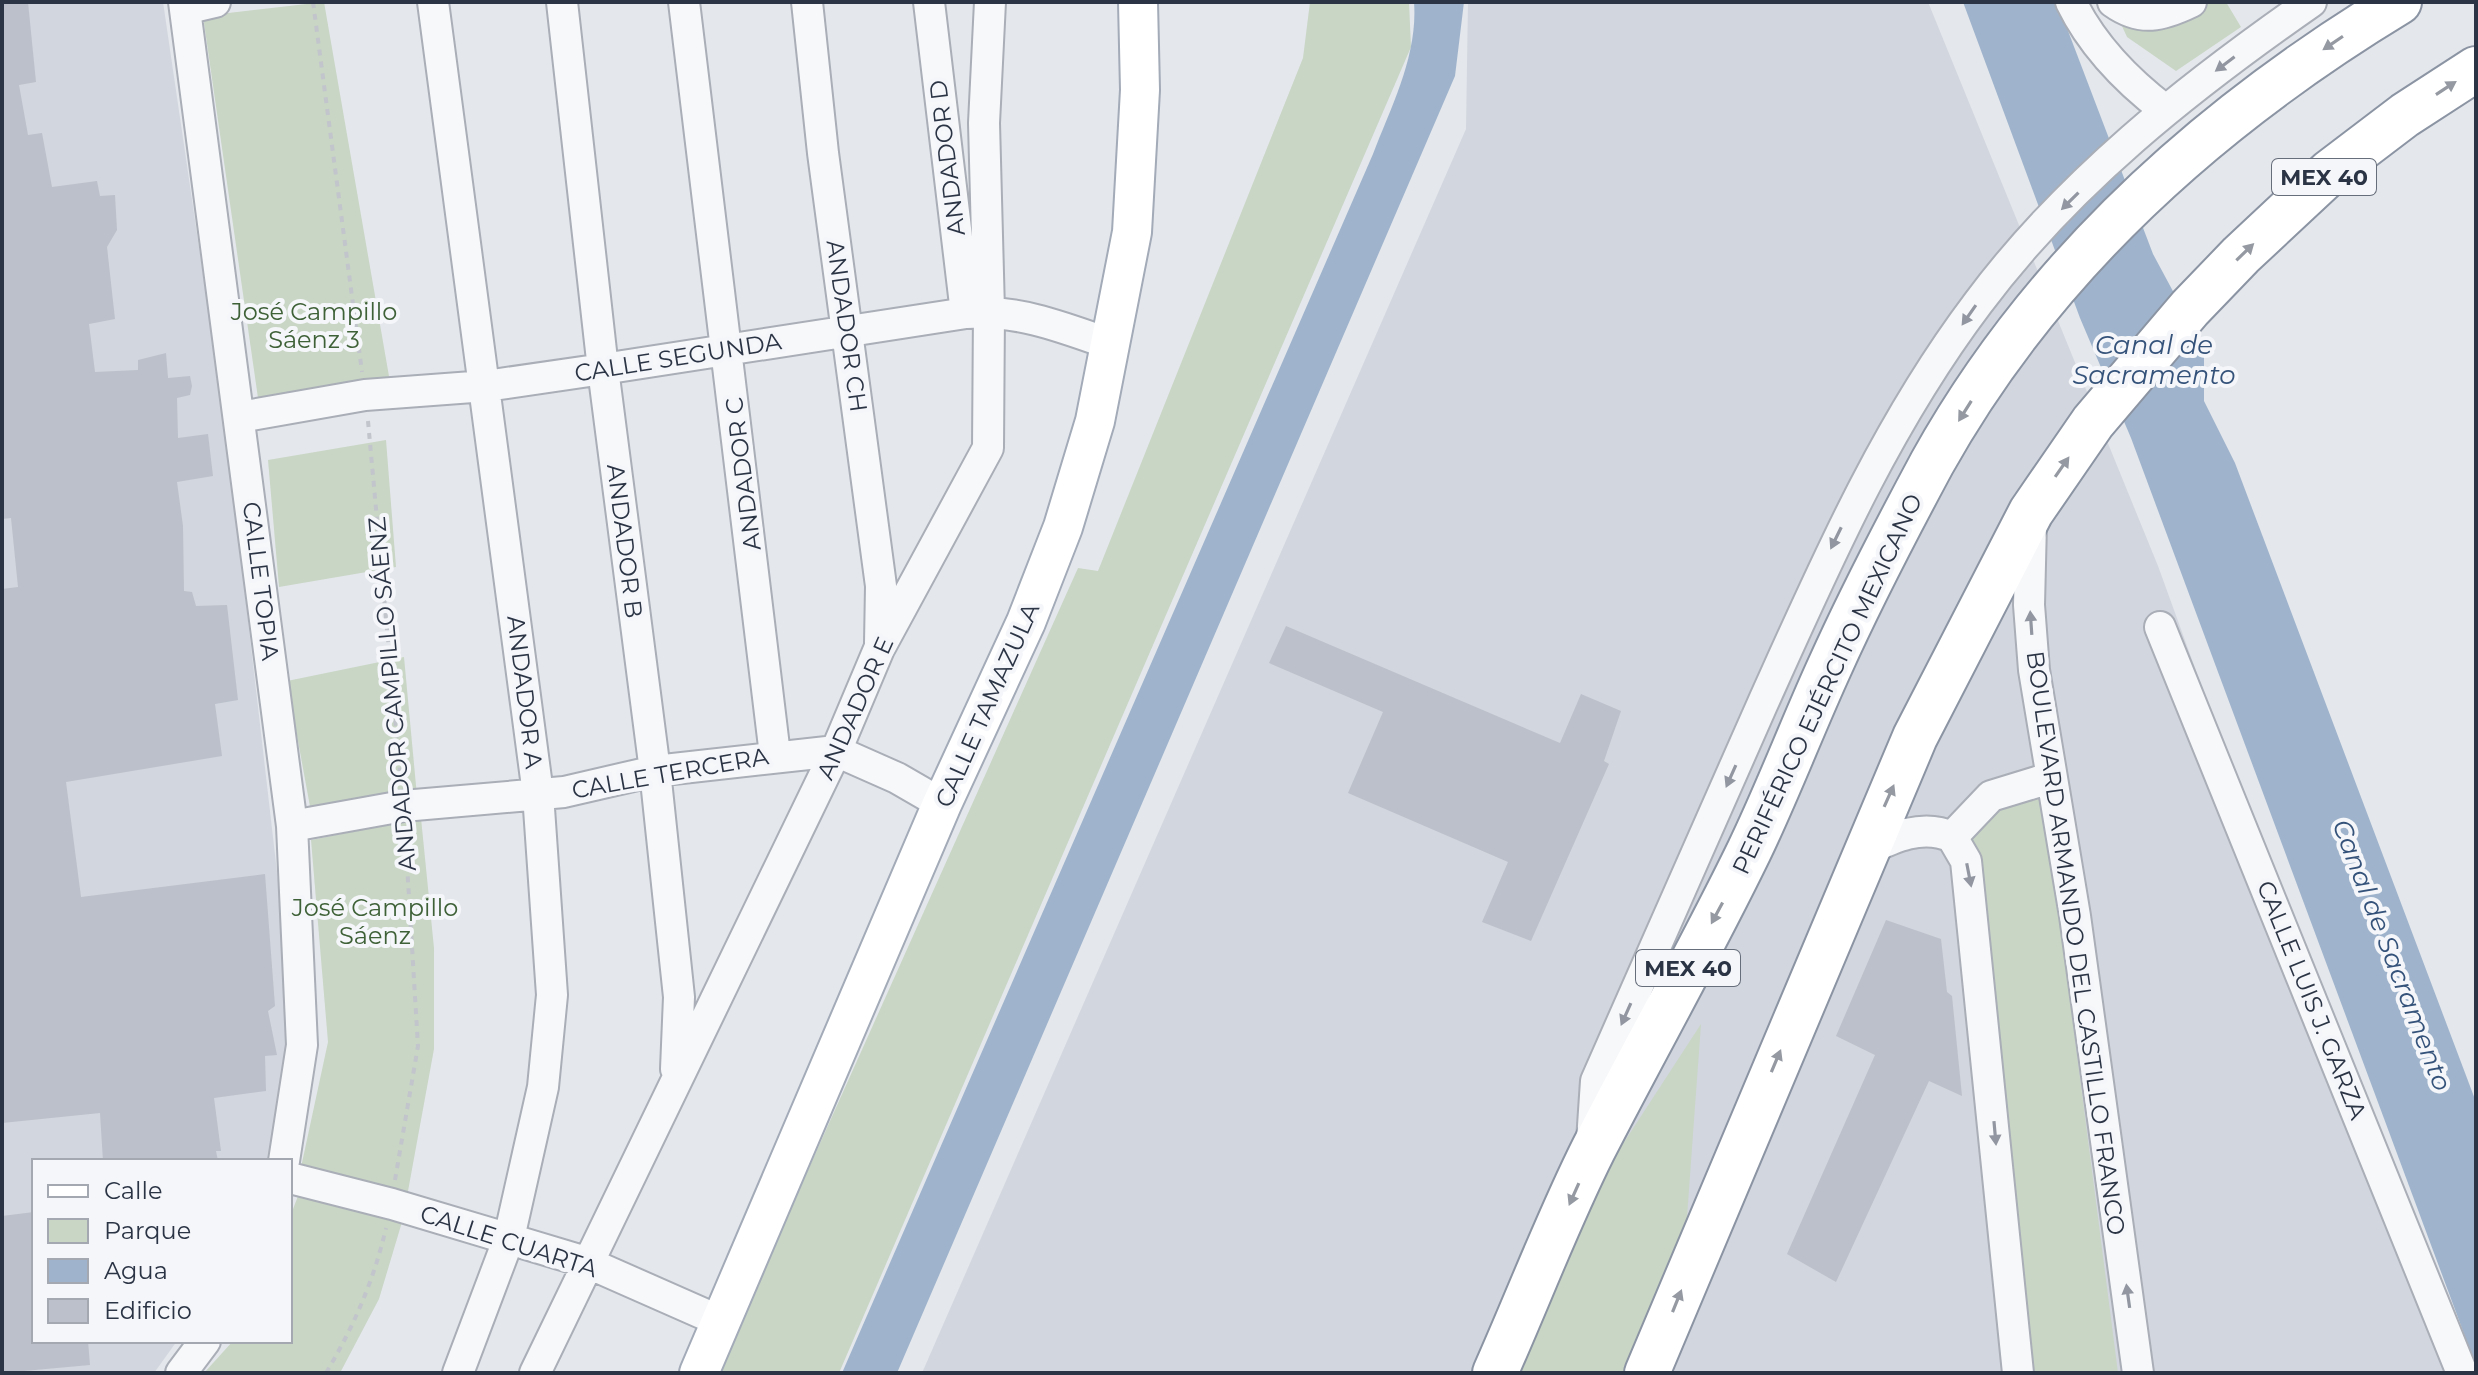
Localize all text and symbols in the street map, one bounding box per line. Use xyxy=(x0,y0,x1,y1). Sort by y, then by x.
one-way arrow xyxy=(2322,35,2344,50)
one-way arrow xyxy=(2215,55,2235,71)
street label: ANDADOR D xyxy=(923,78,971,238)
one-way arrow xyxy=(2435,82,2457,96)
road number: MEX 40 xyxy=(2272,159,2376,195)
one-way arrow xyxy=(2061,191,2080,210)
street label: ANDADOR CH xyxy=(821,238,873,414)
one-way arrow xyxy=(2235,243,2254,261)
park label: José Campillo Sáenz 3 xyxy=(230,297,397,354)
one-way arrow xyxy=(1961,304,1977,326)
street label: CALLE SEGUNDA xyxy=(572,326,784,388)
water label: Canal de Sacramento xyxy=(2072,329,2236,391)
street label: ANDADOR C xyxy=(719,396,767,552)
one-way arrow xyxy=(1957,400,1972,421)
one-way arrow xyxy=(2054,456,2069,477)
street label: ANDADOR B xyxy=(601,462,649,620)
street label: PERIFÉRICO EJÉRCITO MEXICANO xyxy=(1726,489,1928,879)
street label: CALLE TOPIA xyxy=(237,500,285,663)
street label: ANDADOR CAMPILLO SÁENZ xyxy=(362,516,422,872)
one-way arrow xyxy=(1829,527,1843,550)
street label: CALLE TAMAZULA xyxy=(929,598,1045,812)
one-way arrow xyxy=(2024,610,2037,635)
street label: ANDADOR A xyxy=(501,614,549,771)
street label: ANDADOR E xyxy=(811,632,899,784)
street label: BOULEVARD ARMANDO DEL CASTILLO FRANCO xyxy=(2021,649,2131,1237)
street label: CALLE TERCERA xyxy=(569,741,771,805)
one-way arrow xyxy=(1724,764,1738,788)
one-way arrow xyxy=(1883,784,1896,807)
water label: Canal de Sacramento xyxy=(2325,815,2459,1095)
one-way arrow xyxy=(1963,863,1975,888)
street label: CALLE LUIS J. GARZA xyxy=(2251,876,2373,1124)
park label: José Campillo Sáenz xyxy=(291,893,458,950)
one-way arrow xyxy=(1710,901,1723,924)
road number: MEX 40 xyxy=(1636,950,1740,986)
one-way arrow xyxy=(1619,1002,1632,1025)
one-way arrow xyxy=(1770,1049,1783,1072)
one-way arrow xyxy=(1988,1121,2001,1146)
legend xyxy=(32,1159,292,1343)
text: Calle xyxy=(104,1176,162,1205)
one-way arrow xyxy=(1567,1182,1580,1206)
street label: CALLE CUARTA xyxy=(417,1199,602,1284)
text: Parque xyxy=(104,1216,191,1245)
text: Agua xyxy=(104,1256,168,1285)
one-way arrow xyxy=(2121,1283,2134,1308)
one-way arrow xyxy=(1671,1289,1684,1313)
text: Edificio xyxy=(104,1296,192,1325)

